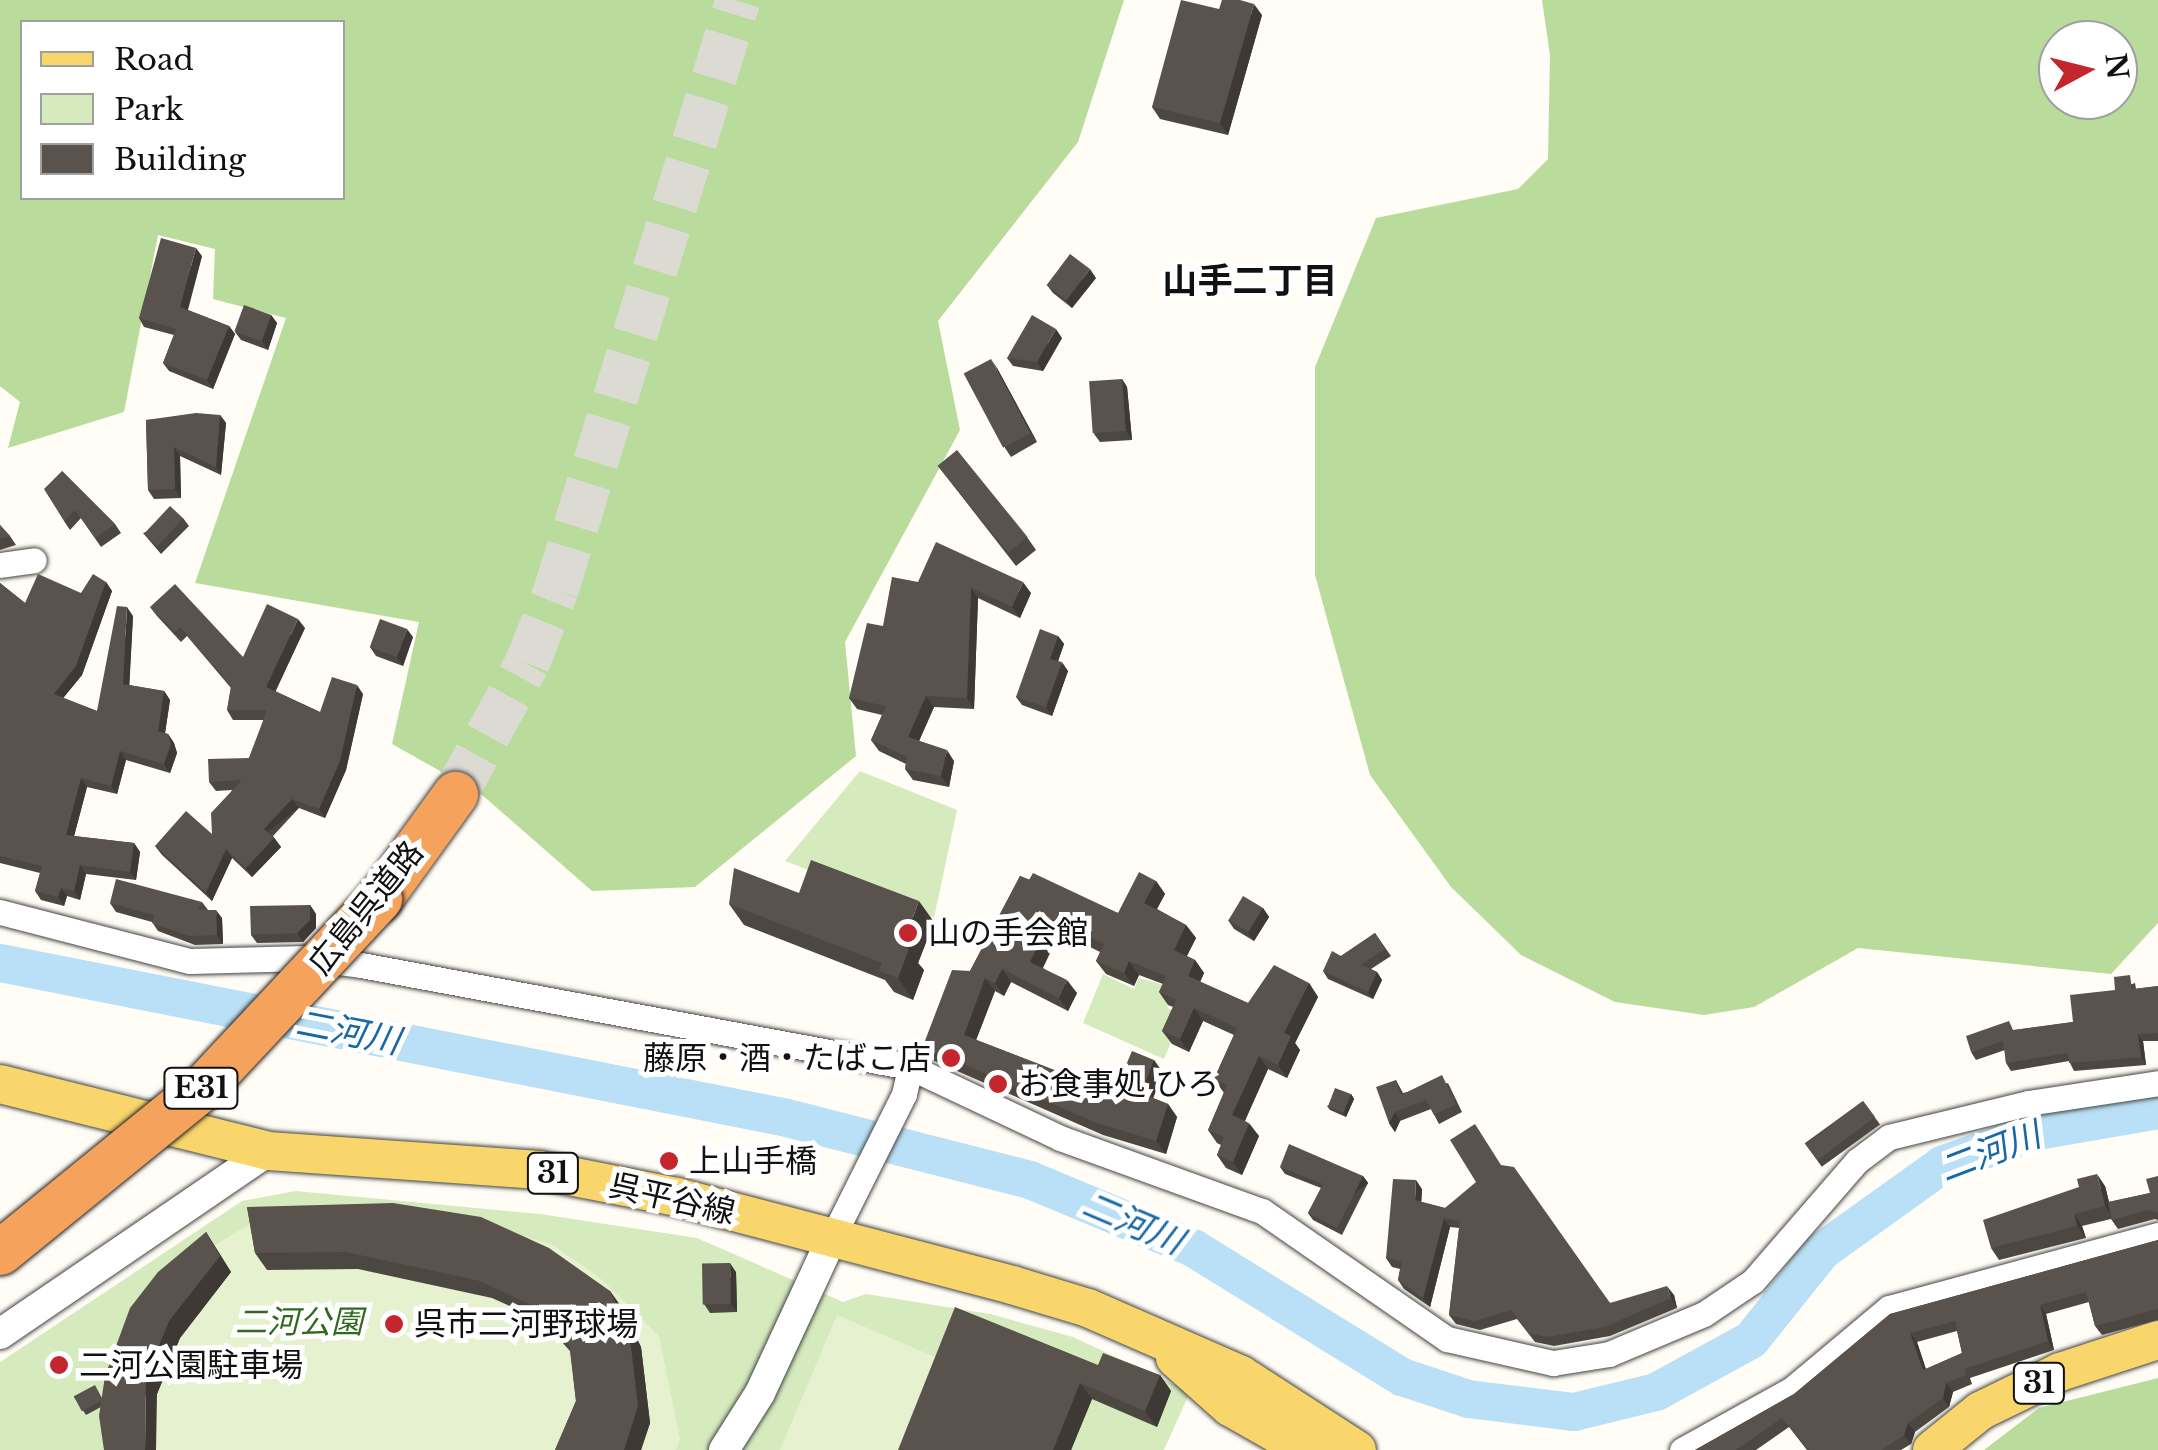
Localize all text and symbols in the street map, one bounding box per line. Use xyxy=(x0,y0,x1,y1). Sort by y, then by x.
legend xyxy=(20,20,345,200)
north arrow xyxy=(2038,20,2138,120)
text: Road xyxy=(114,41,194,78)
text: N xyxy=(2097,51,2135,82)
text: Park xyxy=(114,91,184,128)
text: Building xyxy=(114,141,246,178)
district label: 山手二丁目 xyxy=(1163,260,1337,302)
street label: 広島呉道路 xyxy=(301,834,431,982)
place label: 山の手会館 xyxy=(928,914,1088,952)
marker: 山の手会館 xyxy=(897,922,919,944)
water label: 二河川 xyxy=(292,1001,404,1063)
place label: 藤原・酒・たばこ店 xyxy=(643,1039,931,1077)
marker: 藤原・酒・たばこ店 xyxy=(940,1047,962,1069)
road number: E31 xyxy=(161,1063,241,1113)
place label: お食事処 ひろ xyxy=(1018,1065,1219,1103)
marker: お食事処 ひろ xyxy=(987,1073,1009,1095)
water label: 二河川 xyxy=(1933,1114,2047,1190)
place label: 上山手橋 xyxy=(689,1142,817,1180)
road number: 31 xyxy=(526,1148,580,1198)
marker: 上山手橋 xyxy=(658,1150,680,1172)
street label: 呉平谷線 xyxy=(605,1166,739,1232)
water label: 二河川 xyxy=(1076,1183,1190,1263)
park label: 二河公園 xyxy=(235,1303,363,1341)
place label: 呉市二河野球場 xyxy=(414,1305,638,1343)
marker: 呉市二河野球場 xyxy=(383,1313,405,1335)
place label: 二河公園駐車場 xyxy=(79,1346,303,1384)
marker: 二河公園駐車場 xyxy=(48,1354,70,1376)
road number: 31 xyxy=(2012,1358,2066,1408)

